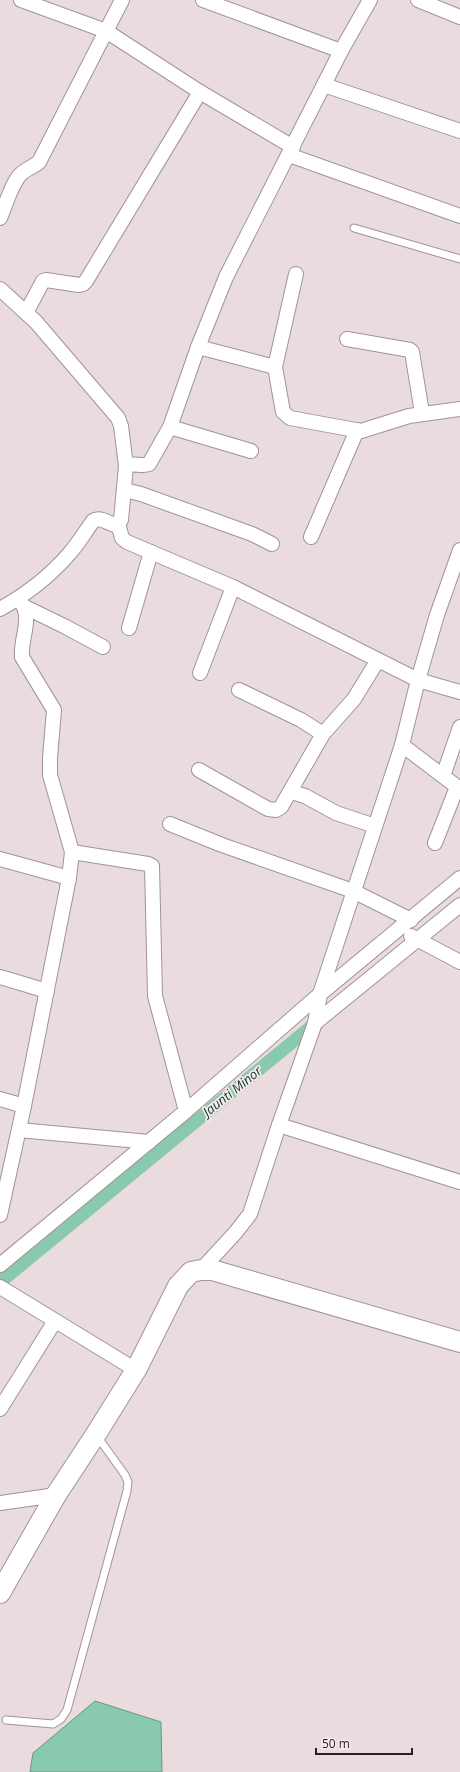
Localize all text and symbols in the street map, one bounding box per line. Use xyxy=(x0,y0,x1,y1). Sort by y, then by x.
water label: Jaunti Minor xyxy=(196,1061,266,1122)
scale bar xyxy=(316,1730,412,1756)
text: 50 m xyxy=(322,1735,350,1752)

